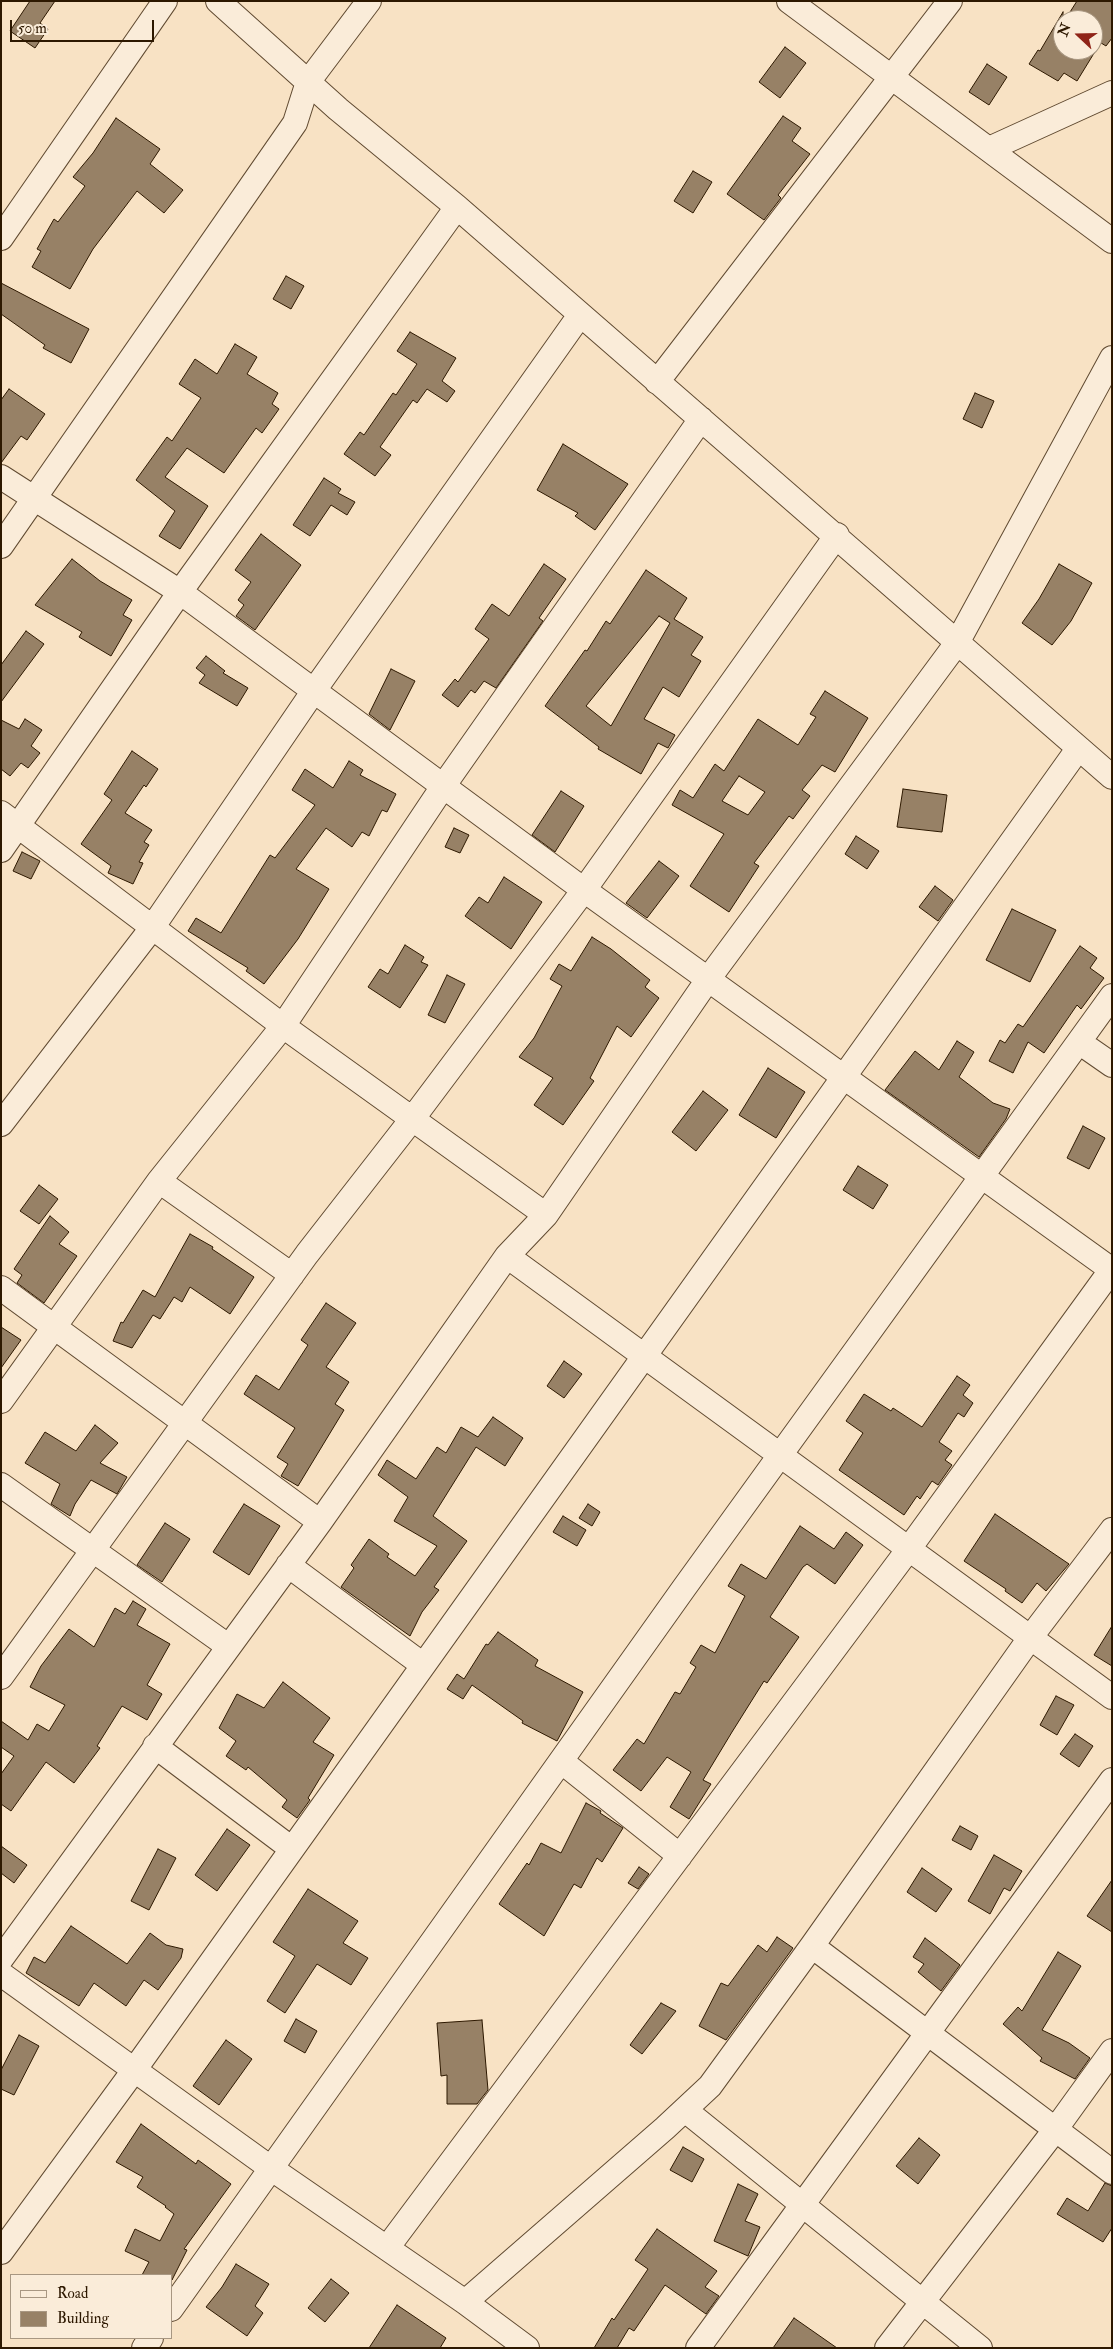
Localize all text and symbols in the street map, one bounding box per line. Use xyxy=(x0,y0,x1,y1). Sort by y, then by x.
scale bar xyxy=(12,10,156,42)
north arrow xyxy=(1053,10,1103,60)
text: 50 m xyxy=(18,19,47,38)
text: N xyxy=(1054,21,1075,39)
legend xyxy=(10,2274,172,2339)
text: Road xyxy=(57,2284,88,2303)
text: Building xyxy=(57,2309,109,2328)

